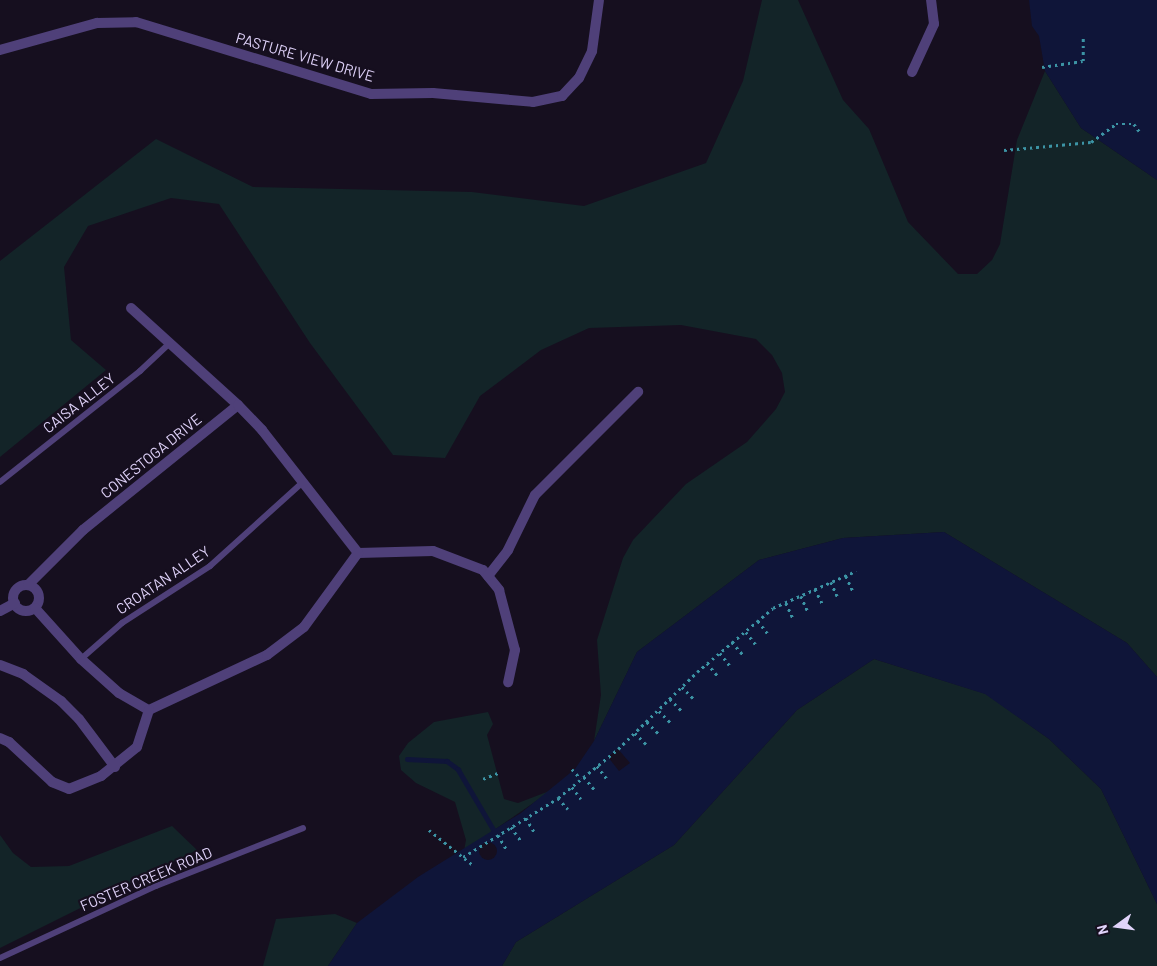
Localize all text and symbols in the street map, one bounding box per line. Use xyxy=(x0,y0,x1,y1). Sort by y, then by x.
street label: PASTURE VIEW DRIVE xyxy=(234,29,376,85)
street label: CAISA ALLEY xyxy=(39,369,119,437)
street label: CONESTOGA DRIVE xyxy=(97,410,205,502)
street label: CROATAN ALLEY xyxy=(113,542,213,618)
street label: FOSTER CREEK ROAD xyxy=(77,843,215,915)
north arrow xyxy=(1092,901,1142,951)
text: N xyxy=(1093,923,1111,936)

